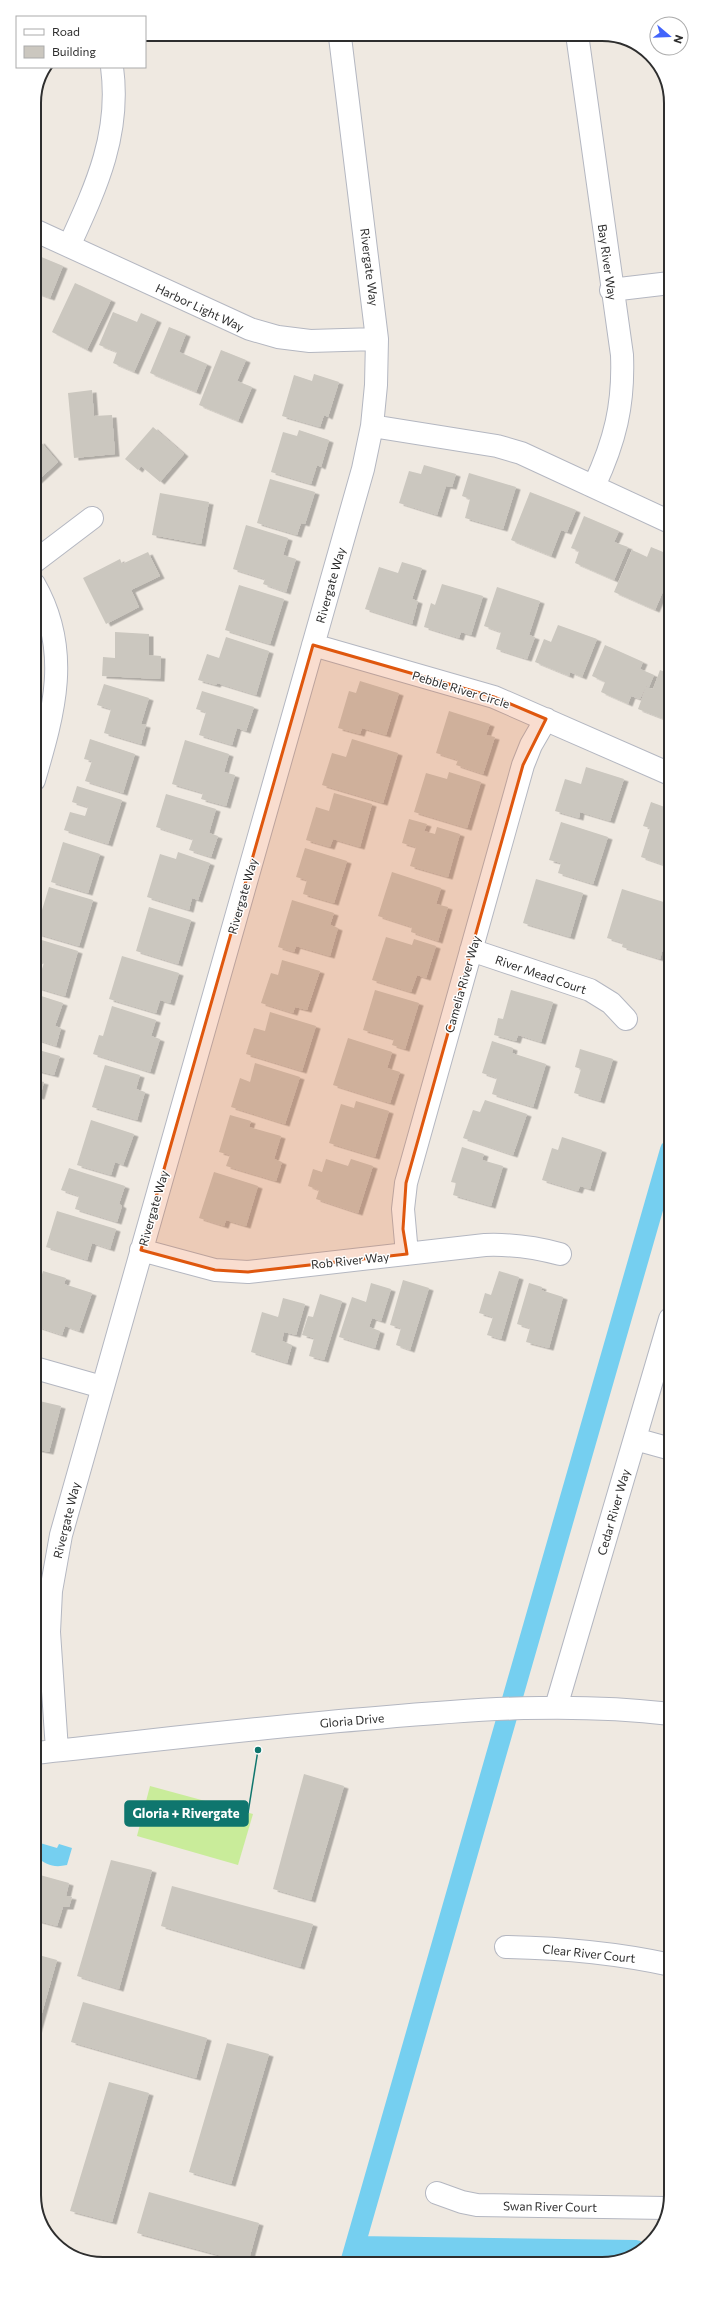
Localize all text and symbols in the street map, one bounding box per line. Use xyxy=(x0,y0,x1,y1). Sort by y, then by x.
legend xyxy=(16,16,146,68)
north arrow xyxy=(649,16,689,56)
text: Road xyxy=(52,24,80,38)
text: N xyxy=(671,33,686,45)
text: Building xyxy=(52,44,96,58)
street label: Bay River Way xyxy=(596,223,620,301)
street label: Rivergate Way xyxy=(358,227,382,307)
street label: Harbor Light Way xyxy=(154,280,246,334)
street label: Rivergate Way xyxy=(312,545,348,625)
street label: Pebble River Circle xyxy=(411,668,511,710)
street label: Rivergate Way xyxy=(224,856,260,936)
street label: Camelia River Way xyxy=(441,934,483,1034)
street label: River Mead Court xyxy=(494,952,589,996)
street label: Rivergate Way xyxy=(135,1168,171,1248)
street label: Rob River Way xyxy=(310,1249,390,1271)
street label: Cedar River Way xyxy=(594,1467,632,1557)
street label: Rivergate Way xyxy=(50,1480,82,1560)
street label: Gloria Drive xyxy=(319,1710,385,1730)
callout: Gloria + Rivergate xyxy=(125,1801,248,1826)
text: Gloria + Rivergate xyxy=(132,1805,240,1821)
street label: Clear River Court xyxy=(542,1941,636,1965)
street label: Swan River Court xyxy=(503,2198,597,2214)

